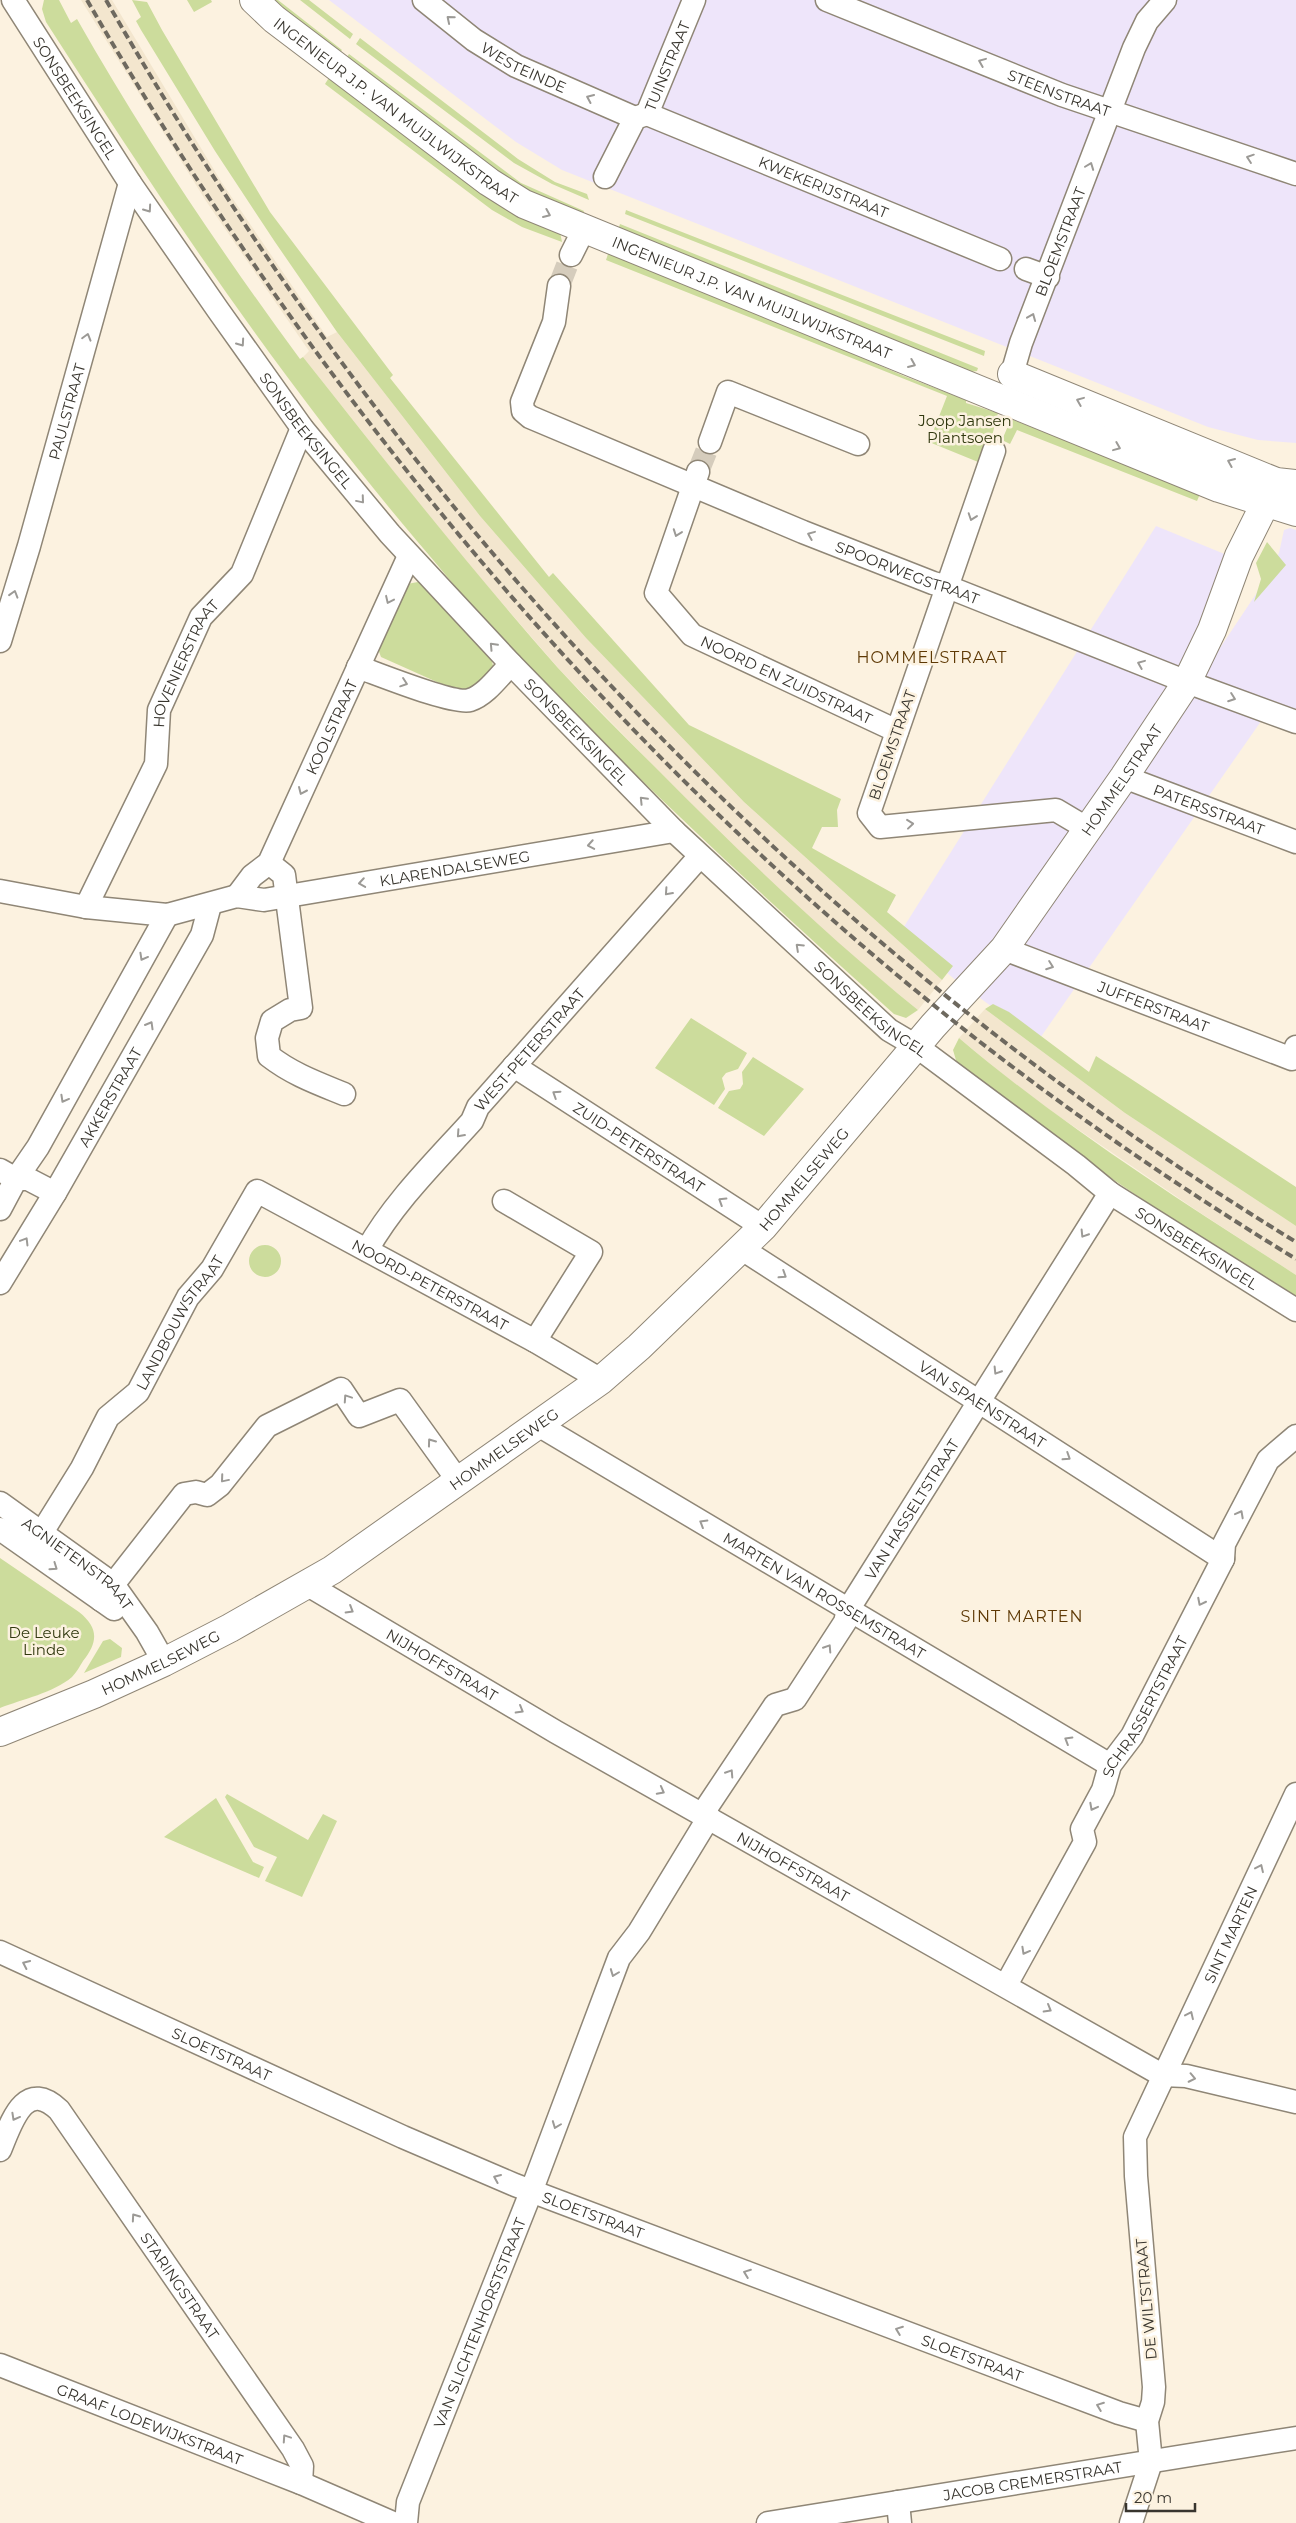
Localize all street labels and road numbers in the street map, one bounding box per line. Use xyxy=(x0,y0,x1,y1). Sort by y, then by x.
street label: INGENIEUR J.P. VAN MUIJLWIJKSTRAAT xyxy=(270,13,522,208)
street label: TUINSTRAAT xyxy=(640,18,694,114)
street label: SONSBEEKSINGEL xyxy=(29,33,122,163)
street label: WESTEINDE xyxy=(478,37,570,96)
street label: STEENSTRAAT xyxy=(1005,65,1113,120)
street label: KWEKERIJSTRAAT xyxy=(756,151,892,222)
street label: BLOEMSTRAAT xyxy=(1030,184,1090,299)
street label: INGENIEUR J.P. VAN MUIJLWIJKSTRAAT xyxy=(609,232,895,363)
street label: PAULSTRAAT xyxy=(44,361,89,462)
street label: SONSBEEKSINGEL xyxy=(256,368,357,492)
street label: SPOORWEGSTRAAT xyxy=(833,536,983,608)
street label: HOVENIERSTRAAT xyxy=(148,595,223,728)
street label: NOORD EN ZUIDSTRAAT xyxy=(698,631,876,728)
street label: SONSBEEKSINGEL xyxy=(520,674,633,789)
street label: KOOLSTRAAT xyxy=(301,676,361,777)
street label: BLOEMSTRAAT xyxy=(864,687,920,803)
street label: HOMMELSTRAAT xyxy=(1077,720,1166,839)
street label: PATERSSTRAAT xyxy=(1151,780,1268,839)
street label: KLARENDALSEWEG xyxy=(378,846,531,890)
street label: SONSBEEKSINGEL xyxy=(811,956,932,1061)
street label: JUFFERSTRAAT xyxy=(1094,976,1212,1036)
street label: WEST-PETERSTRAAT xyxy=(470,984,589,1115)
street label: AKKERSTRAAT xyxy=(74,1044,146,1150)
street label: ZUID-PETERSTRAAT xyxy=(570,1097,709,1197)
street label: HOMMELSEWEG xyxy=(755,1123,853,1235)
street label: SONSBEEKSINGEL xyxy=(1132,1202,1262,1294)
street label: NOORD-PETERSTRAAT xyxy=(349,1235,512,1335)
street label: LANDBOUWSTRAAT xyxy=(131,1252,228,1393)
street label: VAN SPAENSTRAAT xyxy=(915,1356,1050,1452)
street label: HOMMELSEWEG xyxy=(445,1404,562,1494)
street label: VAN HASSELTSTRAAT xyxy=(860,1435,963,1583)
street label: AGNIETENSTRAAT xyxy=(19,1513,138,1614)
street label: MARTEN VAN ROSSEMSTRAAT xyxy=(720,1528,929,1663)
street label: NIJHOFFSTRAAT xyxy=(383,1624,502,1705)
street label: HOMMELSEWEG xyxy=(98,1625,223,1699)
street label: SCHRASSERTSTRAAT xyxy=(1098,1632,1192,1779)
street label: NIJHOFFSTRAAT xyxy=(734,1827,853,1906)
street label: SINT MARTEN xyxy=(1199,1883,1261,1986)
street label: SLOETSTRAAT xyxy=(169,2023,275,2085)
street label: SLOETSTRAAT xyxy=(540,2187,647,2243)
street label: VAN SLICHTENHORSTSTRAAT xyxy=(429,2214,530,2431)
street label: STARINGSTRAAT xyxy=(137,2228,224,2343)
street label: DE WILTSTRAAT xyxy=(1131,2237,1161,2360)
street label: SLOETSTRAAT xyxy=(919,2330,1026,2386)
street label: GRAAF LODEWIJKSTRAAT xyxy=(54,2379,246,2469)
street label: JACOB CREMERSTRAAT xyxy=(941,2457,1124,2504)

